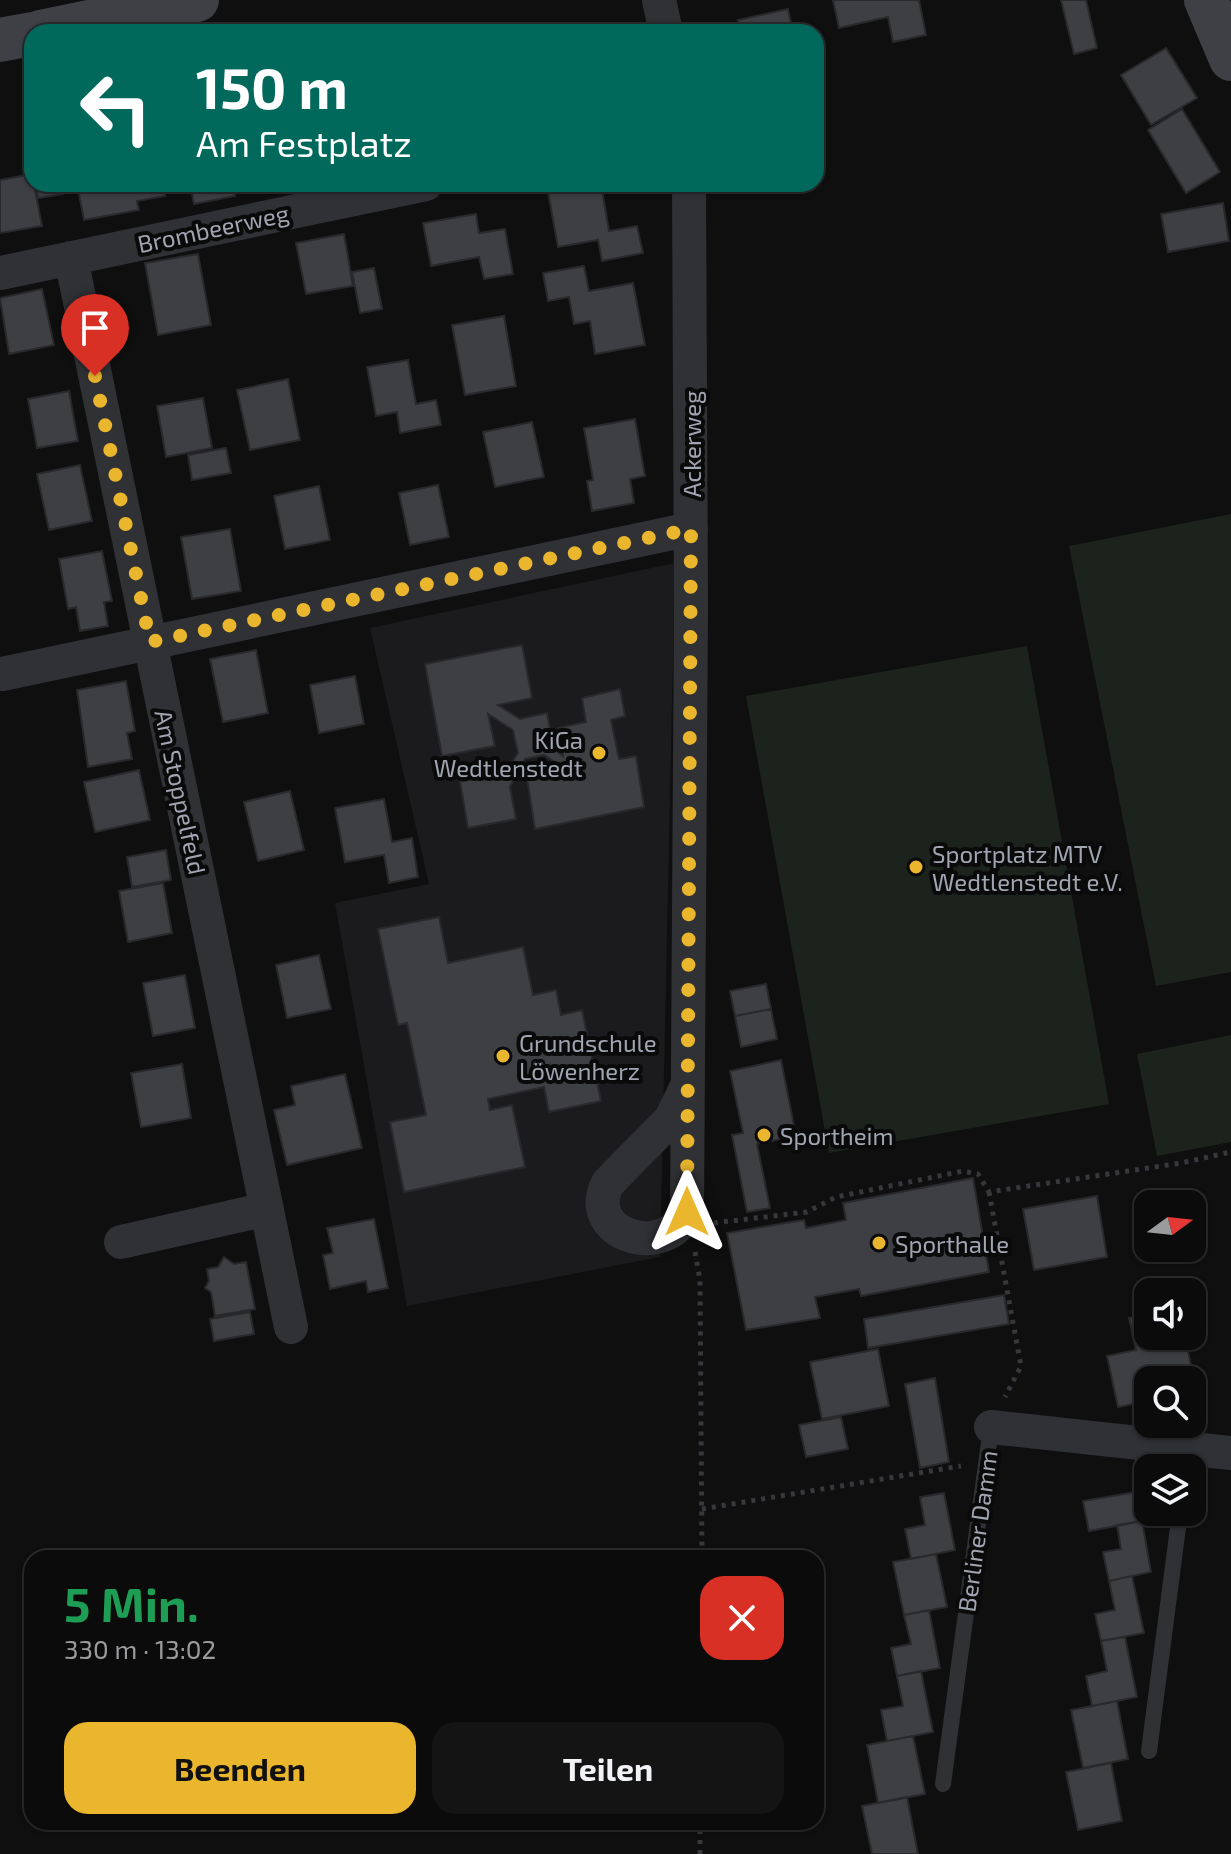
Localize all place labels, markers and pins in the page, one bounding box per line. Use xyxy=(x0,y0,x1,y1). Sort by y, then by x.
pin xyxy=(61,294,129,376)
place label: KiGa Wedtlenstedt xyxy=(434,725,583,782)
marker: KiGa Wedtlenstedt xyxy=(590,744,608,762)
place label: Sportplatz MTV Wedtlenstedt e.V. xyxy=(932,839,1123,896)
marker: Sportplatz MTV Wedtlenstedt e.V. xyxy=(907,858,925,876)
place label: Grundschule Löwenherz xyxy=(519,1028,657,1085)
marker: Grundschule Löwenherz xyxy=(494,1047,512,1065)
place label: Sportheim xyxy=(780,1121,894,1150)
marker: Sportheim xyxy=(755,1126,773,1144)
place label: Sporthalle xyxy=(895,1229,1009,1258)
marker: Sporthalle xyxy=(870,1234,888,1252)

